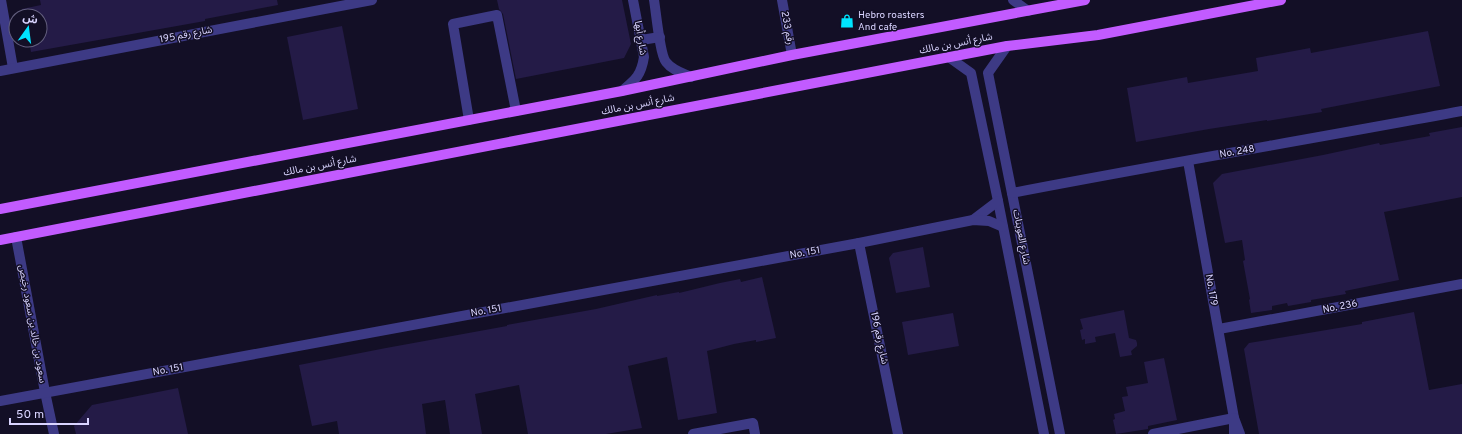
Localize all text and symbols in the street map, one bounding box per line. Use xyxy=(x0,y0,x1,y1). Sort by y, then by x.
north arrow xyxy=(8,8,48,48)
place label: Hebro roasters And cafe xyxy=(858,9,925,34)
street label: رقم 233 xyxy=(778,10,796,46)
text: ش xyxy=(21,11,39,28)
shop icon: Hebro roasters And cafe xyxy=(839,13,855,29)
street label: شارع أبها xyxy=(631,20,649,56)
street label: شارع رقم 195 xyxy=(158,23,214,46)
street label: شارع أنس بن مالك xyxy=(918,30,994,57)
street label: شارع أنس بن مالك xyxy=(600,91,676,118)
street label: No. 248 xyxy=(1218,143,1256,161)
street label: شارع أنس بن مالك xyxy=(282,152,358,179)
street label: شارع العوينات xyxy=(1009,208,1033,266)
street label: No. 151 xyxy=(789,244,821,262)
street label: سعود بن خالد بن سعود رخيص xyxy=(15,264,49,384)
street label: No. 179 xyxy=(1202,273,1220,307)
street label: No. 236 xyxy=(1321,297,1359,317)
street label: No. 151 xyxy=(470,302,502,320)
street label: شارع رقم 196 xyxy=(867,311,891,366)
street label: No. 151 xyxy=(152,361,184,379)
scale bar xyxy=(10,400,88,426)
text: 50 m xyxy=(16,407,44,423)

